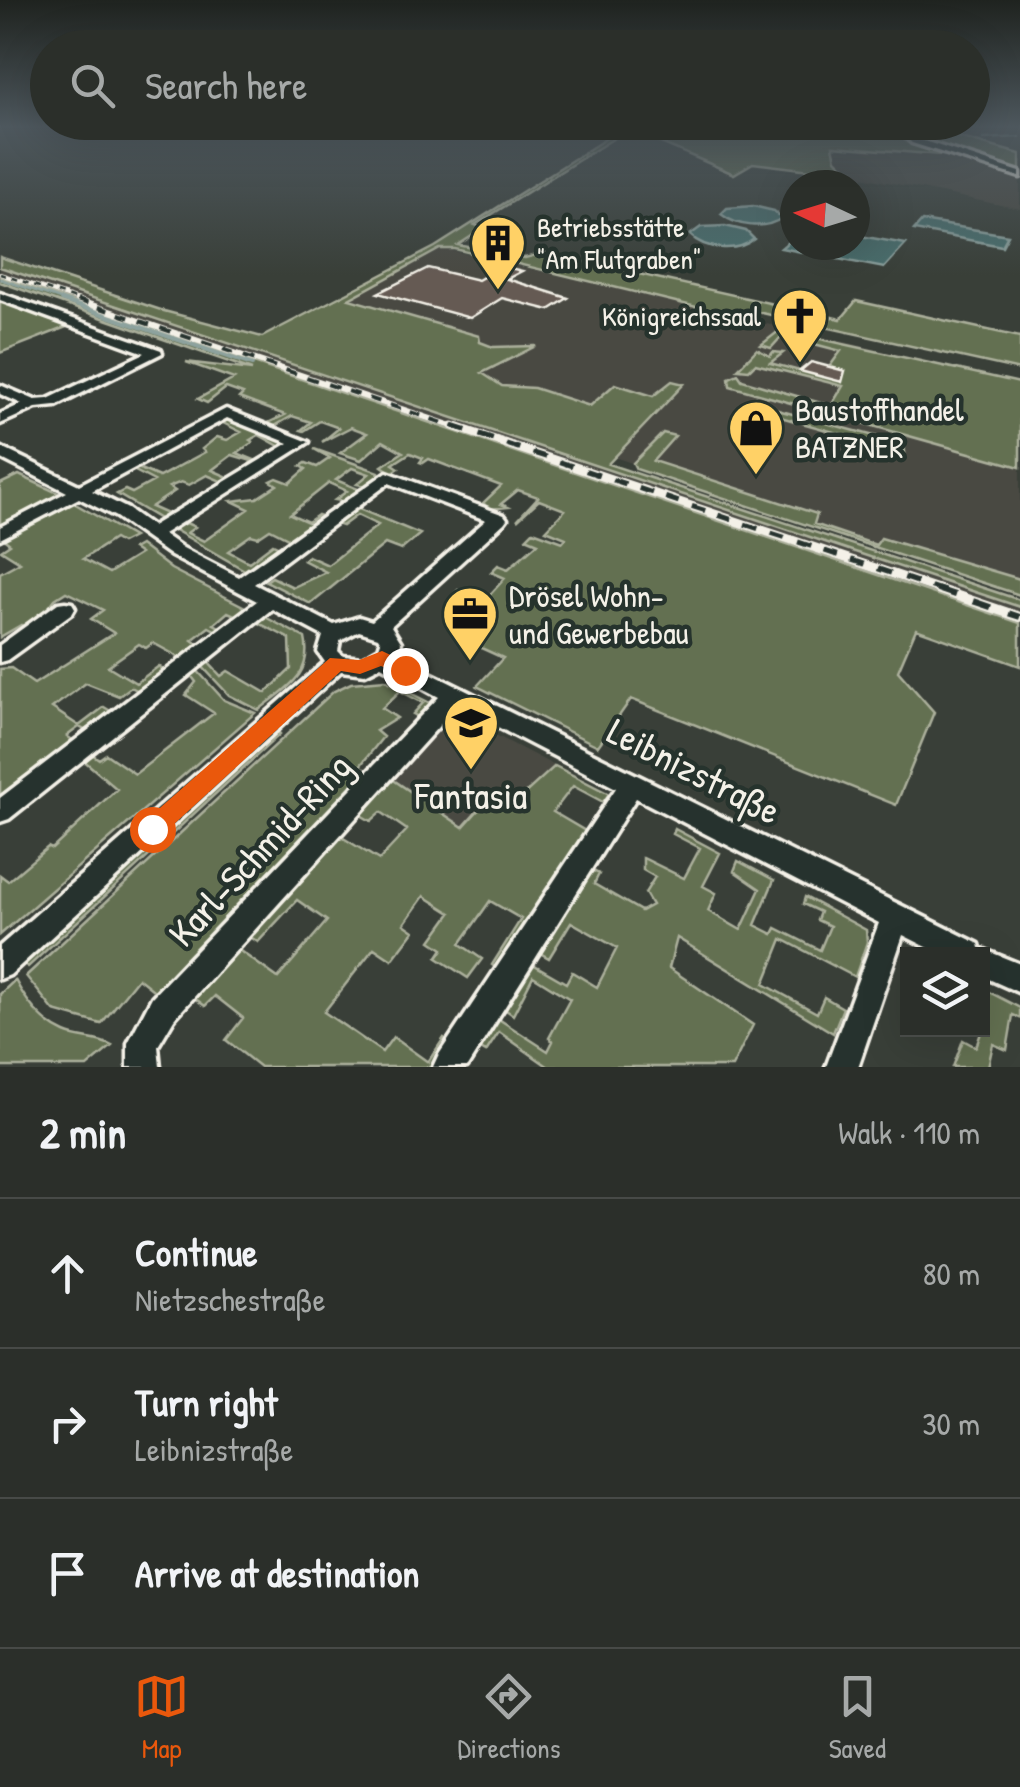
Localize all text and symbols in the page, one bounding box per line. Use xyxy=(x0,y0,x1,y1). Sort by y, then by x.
search box xyxy=(30,30,990,140)
icon: search xyxy=(65,58,120,113)
text: Search here xyxy=(145,59,307,111)
north arrow xyxy=(780,170,870,260)
place label: Betriebsstätte "Am Flutgraben" xyxy=(537,208,701,278)
building icon: Betriebsstätte "Am Flutgraben" xyxy=(468,213,528,292)
church icon: Königreichssaal xyxy=(770,286,830,365)
place label: Königreichssaal xyxy=(602,297,762,335)
place label: Baustoffhandel BATZNER xyxy=(795,388,964,468)
shop icon: Baustoffhandel BATZNER xyxy=(726,398,786,477)
place label: Drösel Wohn- und Gewerbebau xyxy=(509,574,689,654)
office icon: Drösel Wohn- und Gewerbebau xyxy=(440,584,500,663)
route end xyxy=(383,648,429,694)
school or university icon: Fantasia xyxy=(441,693,501,772)
street label: Leibnizstraße xyxy=(599,704,790,836)
street label: Karl-Schmid-Ring xyxy=(156,741,363,958)
place label: Fantasia xyxy=(414,769,527,821)
route start xyxy=(130,807,176,853)
map controls xyxy=(900,947,990,1037)
button: layers xyxy=(900,947,990,1037)
text: 2 min xyxy=(40,1104,126,1161)
text: Walk · 110 m xyxy=(838,1111,980,1154)
text: Continue xyxy=(135,1226,257,1278)
icon: ahead xyxy=(40,1246,95,1301)
text: 80 m xyxy=(923,1252,980,1295)
text: Nietzschestraße xyxy=(135,1278,325,1321)
text: Turn right xyxy=(135,1376,278,1428)
icon: right xyxy=(40,1396,95,1451)
text: 30 m xyxy=(922,1402,980,1445)
text: Leibnizstraße xyxy=(135,1428,293,1471)
icon: arrive xyxy=(40,1546,95,1601)
text: Arrive at destination xyxy=(135,1547,419,1599)
tab: Map xyxy=(134,1669,189,1767)
tab: Directions xyxy=(457,1669,560,1767)
tab: Saved xyxy=(829,1669,886,1767)

